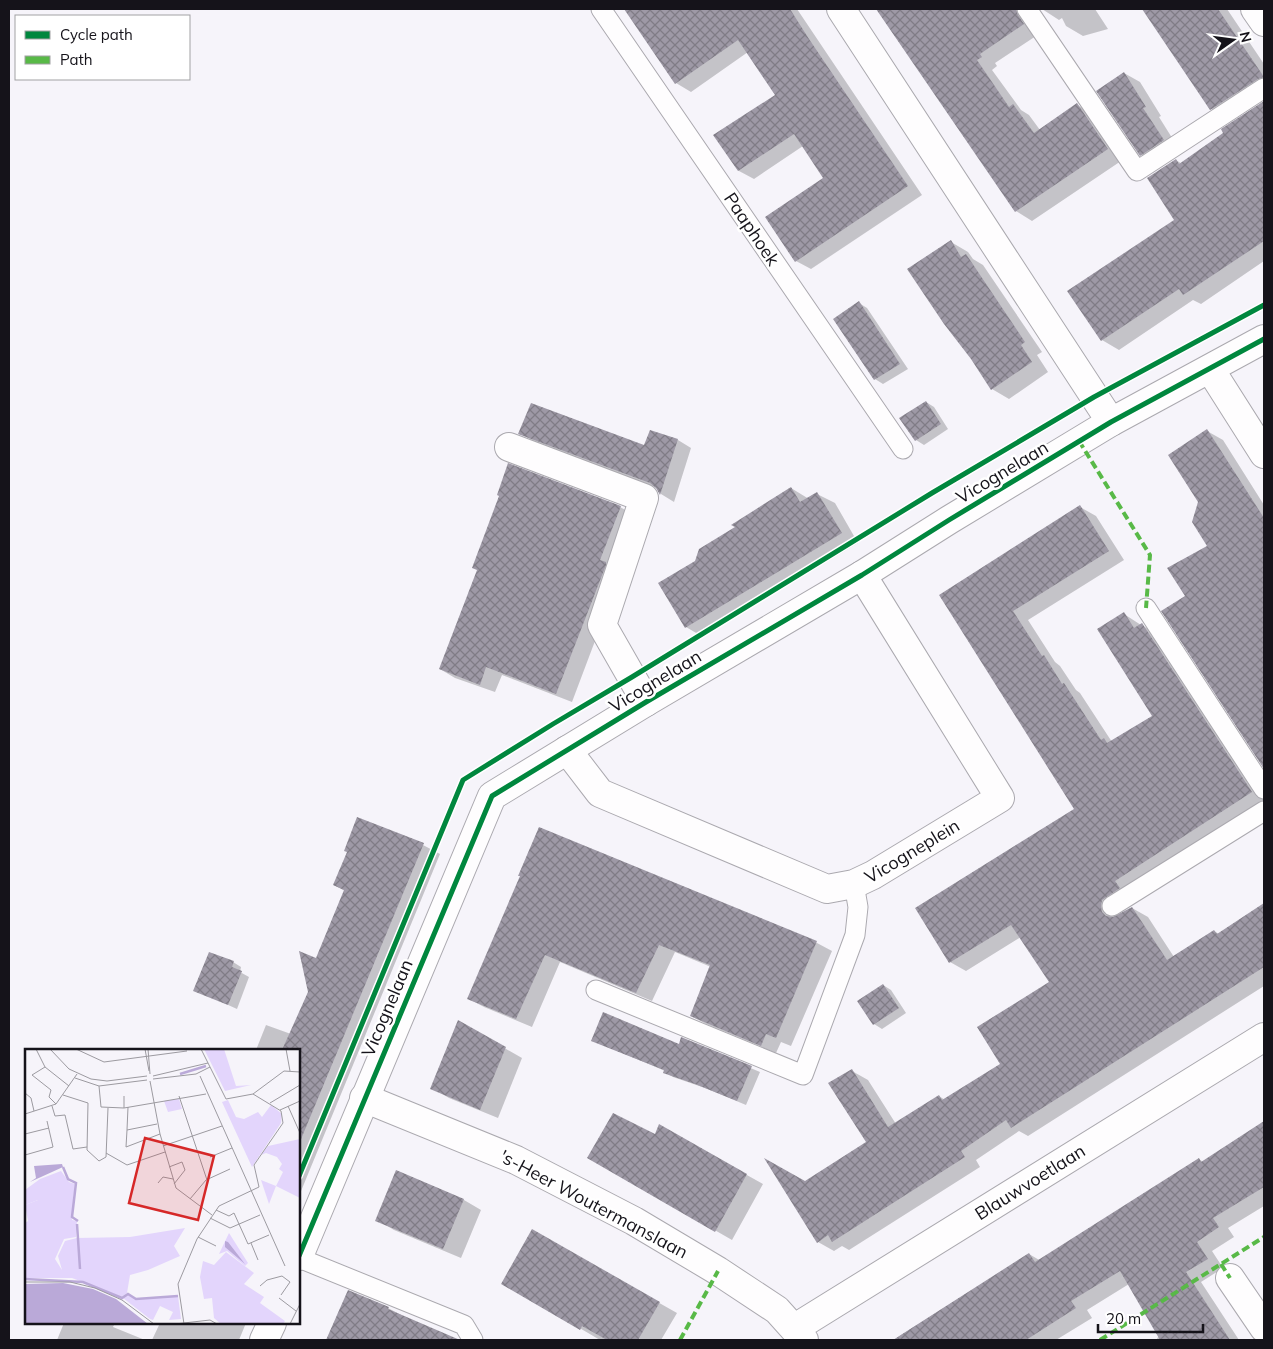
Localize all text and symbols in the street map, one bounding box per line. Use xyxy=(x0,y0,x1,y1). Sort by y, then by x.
legend xyxy=(15,15,190,80)
north arrow xyxy=(1208,15,1258,65)
text: Cycle path xyxy=(60,25,133,44)
text: N xyxy=(1236,30,1256,44)
text: Path xyxy=(60,50,92,69)
street label: Paaphoek xyxy=(719,188,785,271)
street label: Vicognelaan xyxy=(952,435,1052,509)
street label: Vicognelaan xyxy=(605,644,705,718)
street label: Vicogneplein xyxy=(860,814,964,888)
street label: Vicognelaan xyxy=(356,956,418,1060)
inset map xyxy=(25,1049,300,1324)
street label: Blauwvoetlaan xyxy=(971,1139,1089,1225)
street label: 's-Heer Woutermanslaan xyxy=(496,1145,692,1263)
scale bar xyxy=(1098,1302,1203,1334)
text: 20 m xyxy=(1106,1309,1141,1328)

